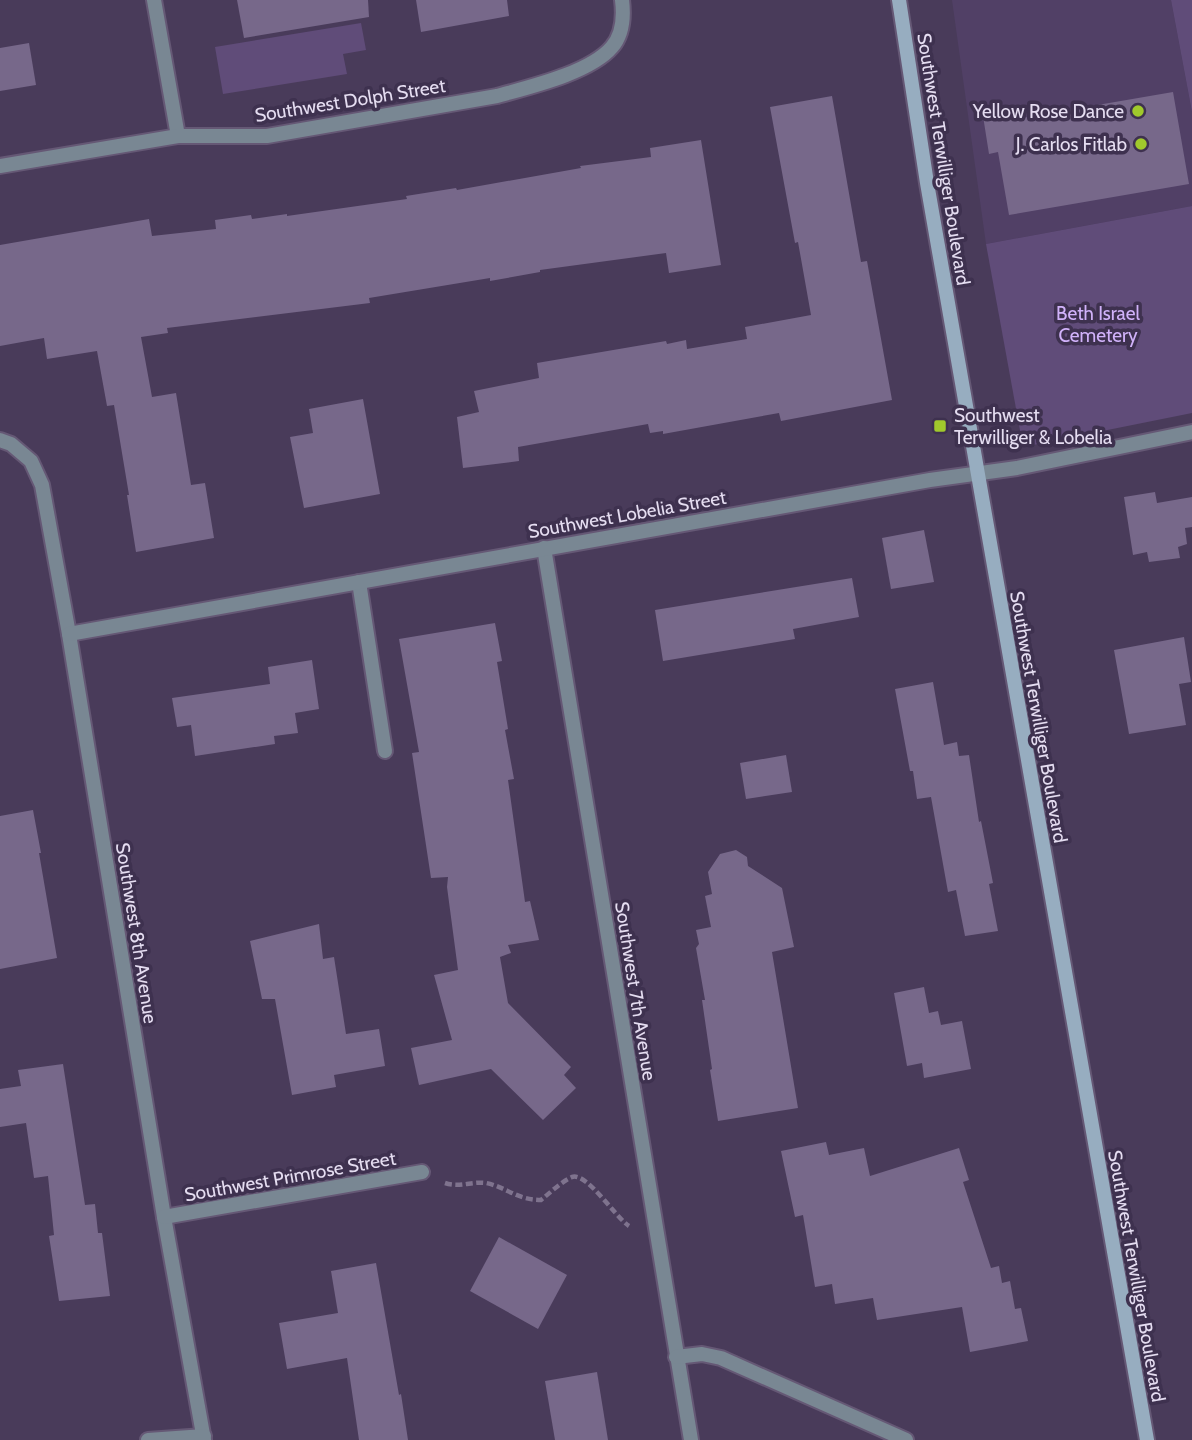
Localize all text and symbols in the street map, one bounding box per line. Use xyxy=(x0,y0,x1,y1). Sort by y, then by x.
street label: Southwest Terwilliger Boulevard xyxy=(912,31,975,287)
street label: Southwest Dolph Street xyxy=(253,74,448,127)
place label: Yellow Rose Dance xyxy=(972,100,1124,123)
marker: Yellow Rose Dance xyxy=(1130,103,1146,119)
place label: J. Carlos Fitlab xyxy=(1015,133,1127,156)
marker: J. Carlos Fitlab xyxy=(1133,136,1149,152)
park label: Beth Israel Cemetery xyxy=(1056,302,1140,347)
place label: Southwest Terwilliger & Lobelia xyxy=(954,404,1112,449)
marker: Southwest Terwilliger & Lobelia xyxy=(932,418,948,434)
street label: Southwest Lobelia Street xyxy=(526,486,729,543)
street label: Southwest Terwilliger Boulevard xyxy=(1005,589,1072,845)
street label: Southwest 8th Avenue xyxy=(111,841,162,1025)
street label: Southwest 7th Avenue xyxy=(610,900,661,1082)
street label: Southwest Primrose Street xyxy=(183,1146,398,1206)
street label: Southwest Terwilliger Boulevard xyxy=(1103,1148,1170,1404)

